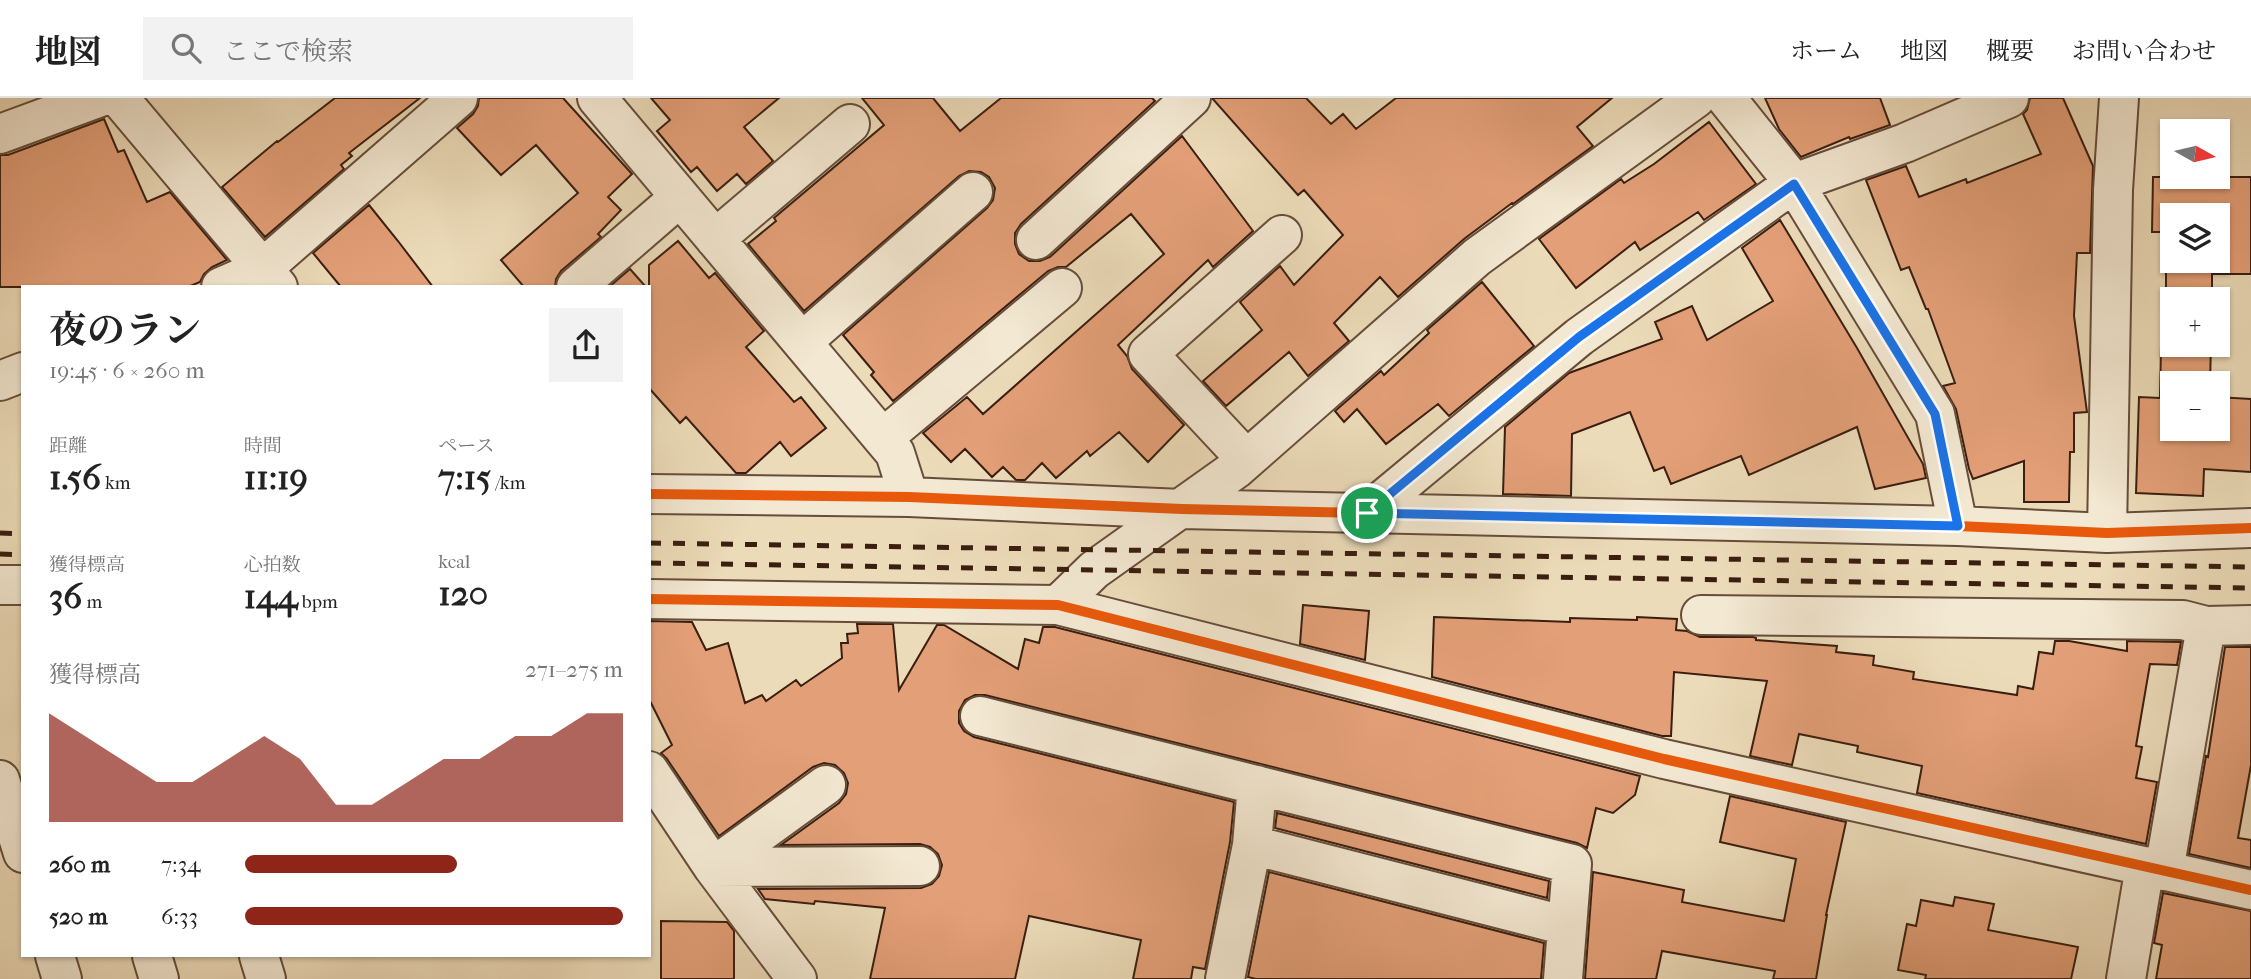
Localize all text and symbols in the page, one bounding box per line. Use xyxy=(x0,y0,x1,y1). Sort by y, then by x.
search box xyxy=(143,17,633,80)
icon: search xyxy=(167,29,205,67)
text: 地図 xyxy=(35,33,101,72)
text: ここで検索 xyxy=(223,36,353,67)
text: ホーム xyxy=(1790,37,1862,65)
text: 地図 xyxy=(1900,37,1948,65)
text: 概要 xyxy=(1986,37,2034,65)
text: お問い合わせ xyxy=(2072,37,2216,65)
north arrow xyxy=(2160,119,2230,189)
map controls xyxy=(2160,119,2230,441)
button: layers xyxy=(2160,203,2230,273)
button: + xyxy=(2160,287,2230,357)
text: 夜のラン xyxy=(49,308,201,353)
button: share xyxy=(549,308,623,382)
text: 19:45 · 6 × 260 m xyxy=(49,357,205,384)
button: − xyxy=(2160,371,2230,441)
text: 距離 xyxy=(49,435,87,457)
text: 時間 xyxy=(244,435,282,457)
text: ペース xyxy=(438,435,494,457)
text: 1.56 xyxy=(49,457,101,498)
text: 11:19 xyxy=(244,457,308,498)
text: 7:15 xyxy=(438,457,491,498)
text: km xyxy=(101,472,131,494)
text: /km xyxy=(491,472,525,494)
pin xyxy=(1337,483,1397,543)
icon: arrive xyxy=(1348,494,1386,532)
text: kcal xyxy=(438,551,470,573)
text: 獲得標高 xyxy=(49,554,125,576)
text: 心拍数 xyxy=(244,554,301,576)
text: 120 xyxy=(438,573,488,614)
text: 36 xyxy=(49,576,82,617)
text: 144 xyxy=(244,576,298,617)
text: m xyxy=(82,591,102,613)
text: bpm xyxy=(298,591,338,613)
text: 271–275 m xyxy=(525,656,623,683)
text: 獲得標高 xyxy=(49,661,141,688)
text: 260 m xyxy=(49,851,110,878)
text: 7:34 xyxy=(161,851,201,878)
text: 520 m xyxy=(49,903,108,930)
text: 6:33 xyxy=(161,903,198,930)

